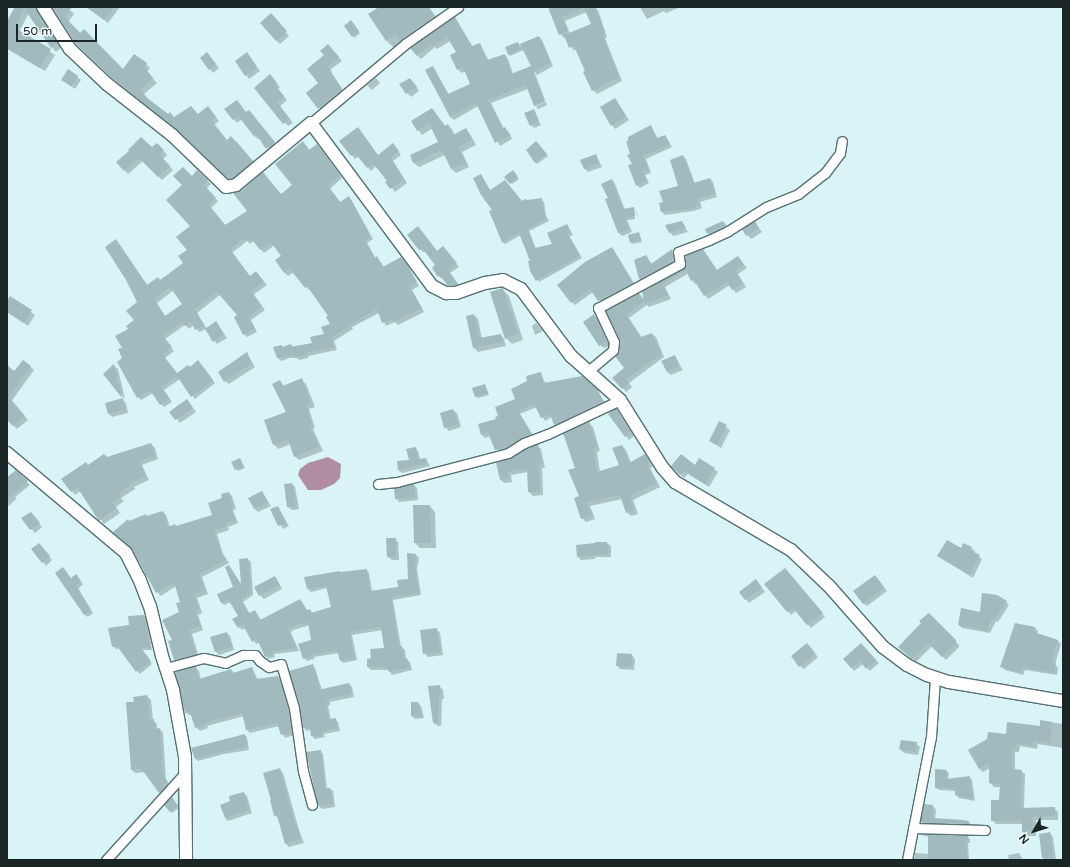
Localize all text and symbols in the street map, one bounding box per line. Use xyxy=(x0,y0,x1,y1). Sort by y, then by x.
scale bar xyxy=(18,16,99,42)
text: 50 m xyxy=(23,24,52,38)
north arrow xyxy=(1014,811,1054,851)
text: N xyxy=(1016,831,1032,846)

